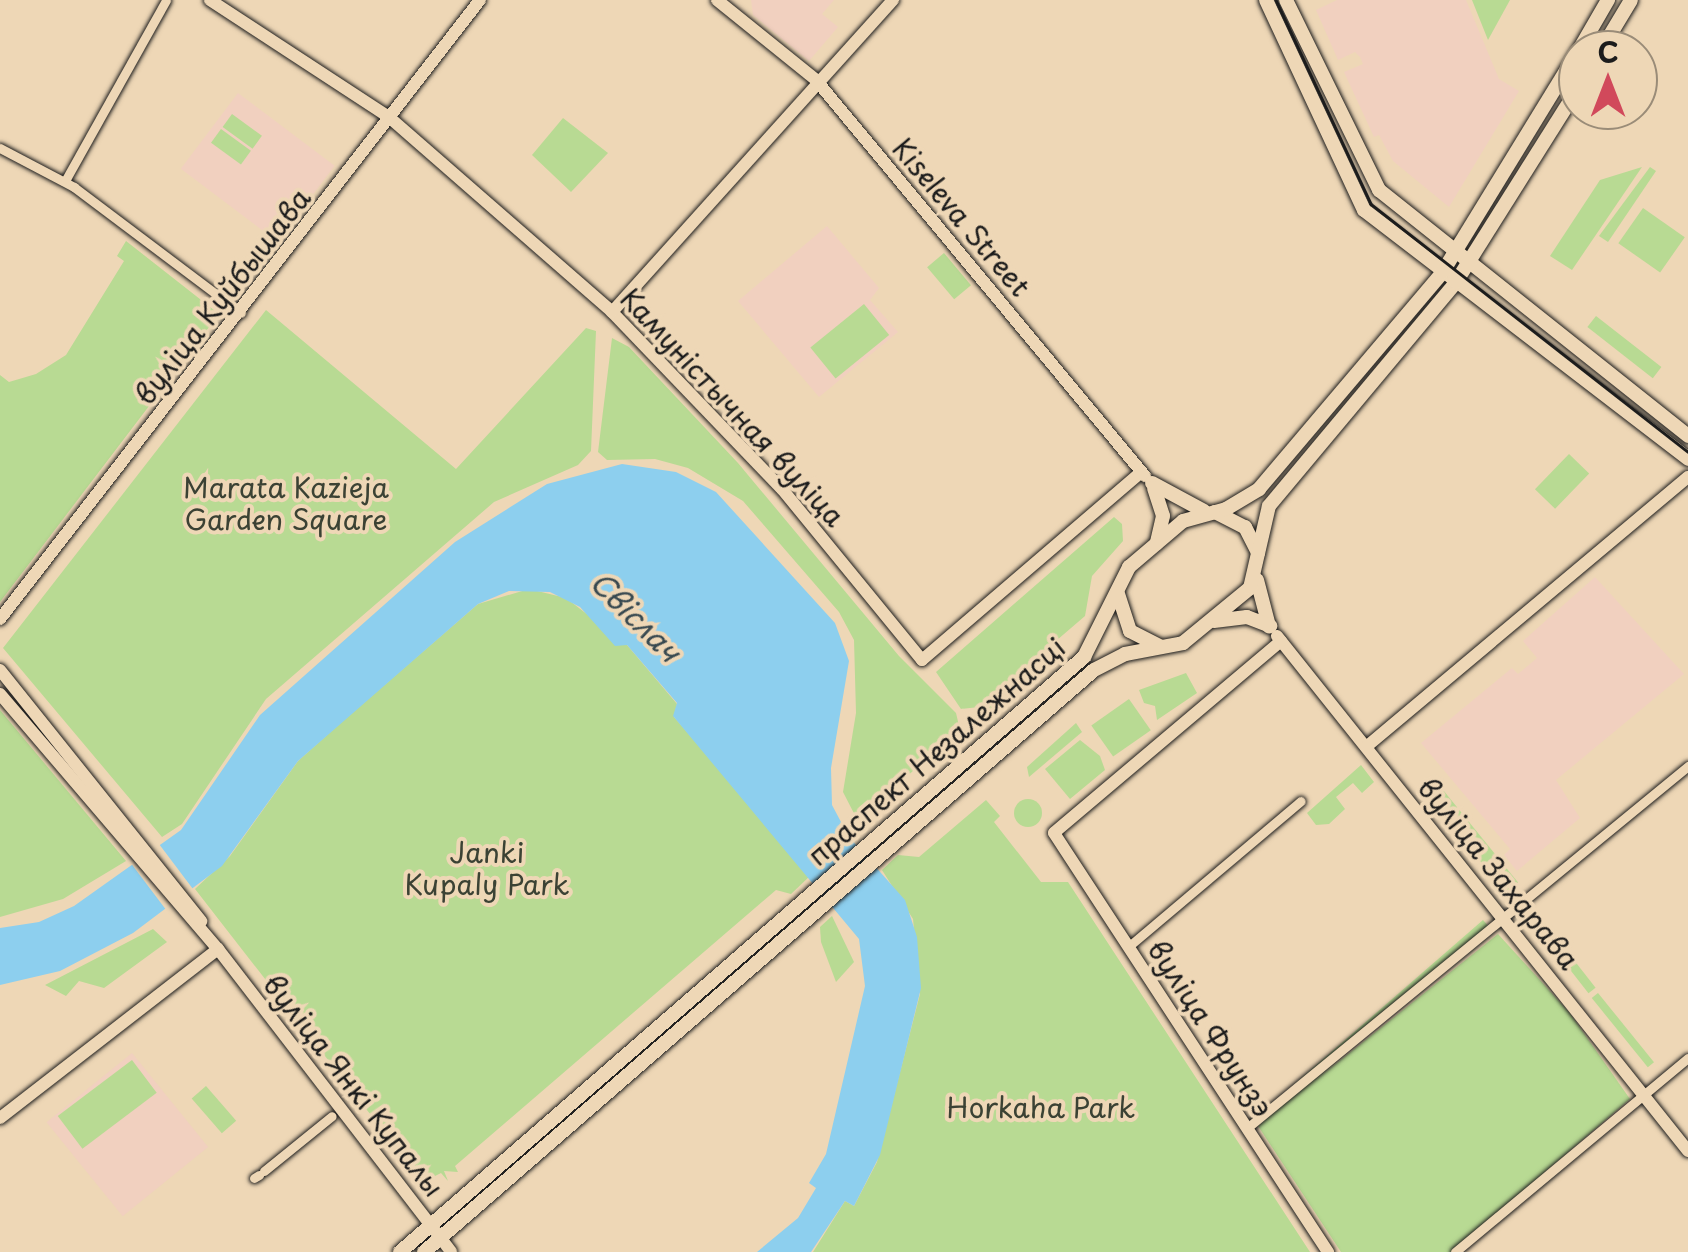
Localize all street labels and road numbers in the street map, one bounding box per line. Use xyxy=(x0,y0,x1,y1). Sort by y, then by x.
street label: Kiseleva Street xyxy=(886,131,1038,303)
street label: вуліца Куйбышава xyxy=(127,181,317,411)
street label: Камуністычная вуліца xyxy=(614,281,852,533)
street label: праспект Незалежнасці xyxy=(800,630,1072,872)
street label: вуліца Захарава xyxy=(1412,771,1586,975)
street label: вуліца Фрунзэ xyxy=(1141,933,1281,1123)
street label: вуліца Янкі Купалы xyxy=(256,967,452,1203)

